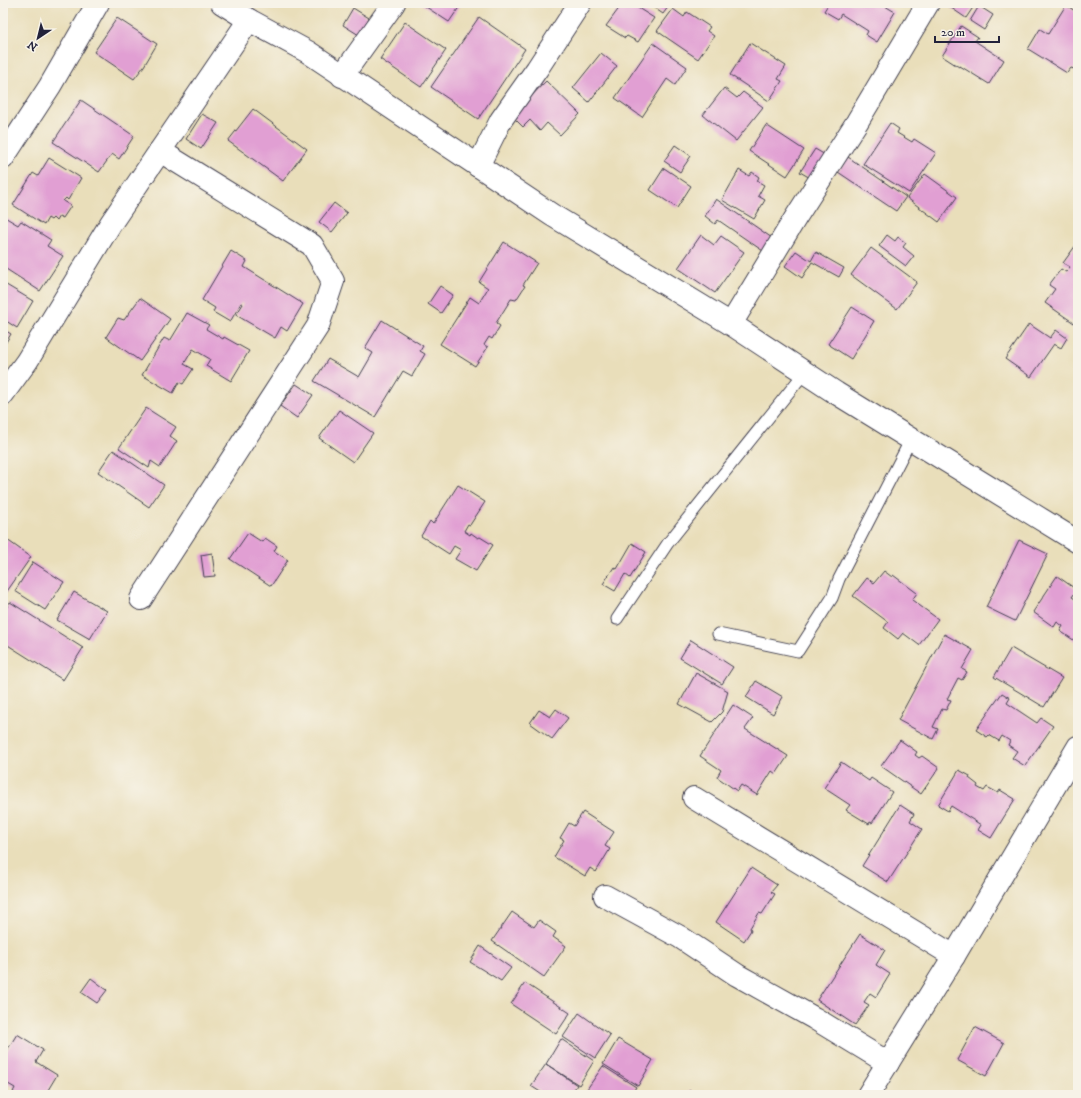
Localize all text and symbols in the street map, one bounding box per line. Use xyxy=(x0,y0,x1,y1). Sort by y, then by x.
north arrow xyxy=(18,18,58,58)
scale bar xyxy=(935,18,999,44)
text: 20 m xyxy=(941,25,965,40)
text: N xyxy=(25,37,41,54)

